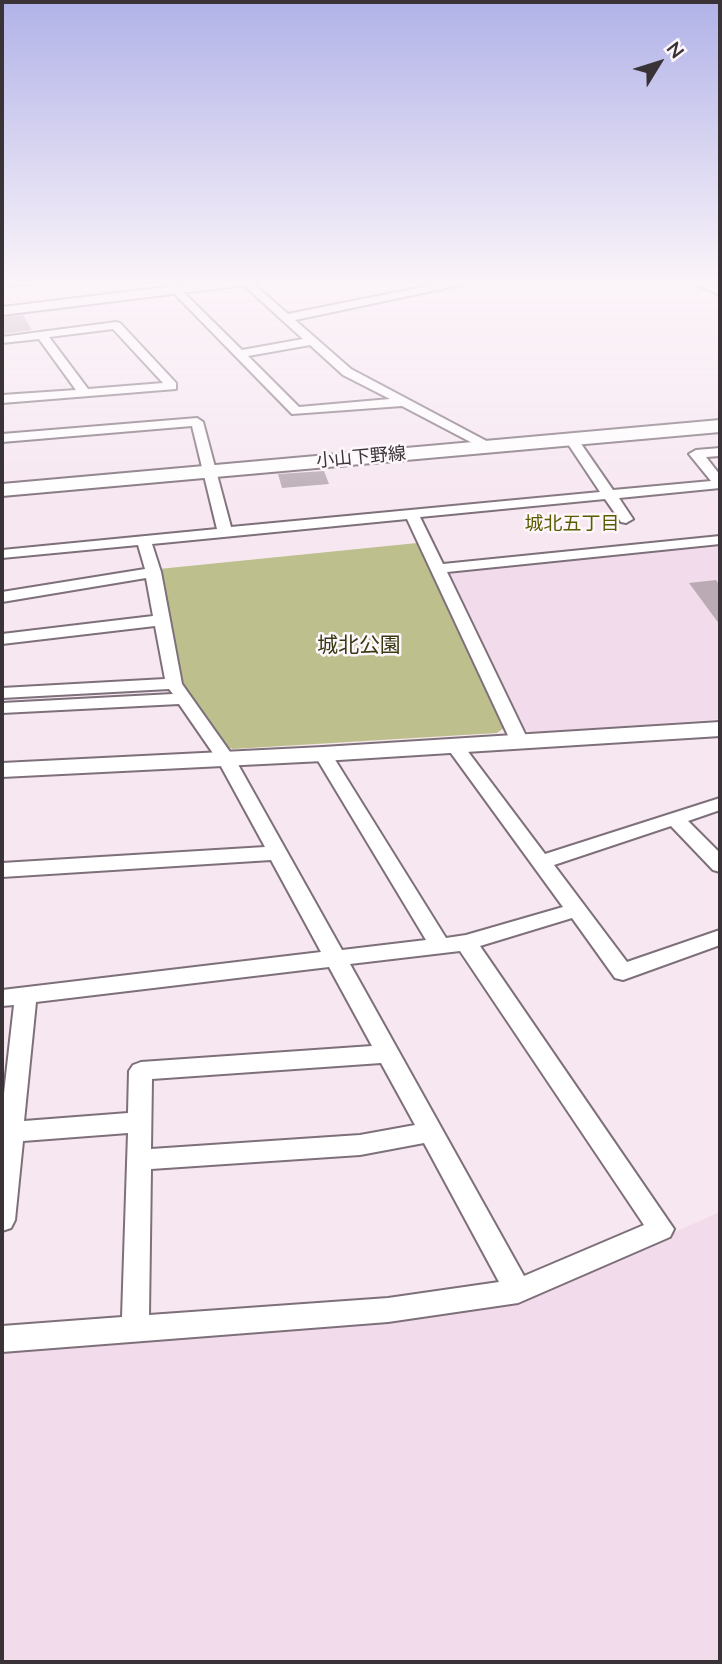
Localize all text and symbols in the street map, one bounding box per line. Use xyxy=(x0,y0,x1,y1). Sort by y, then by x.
north arrow xyxy=(624,28,694,98)
text: N xyxy=(662,37,690,63)
street label: 小山下野線 xyxy=(315,442,407,472)
district label: 城北五丁目 xyxy=(525,513,619,535)
park label: 城北公園 xyxy=(317,632,401,658)

